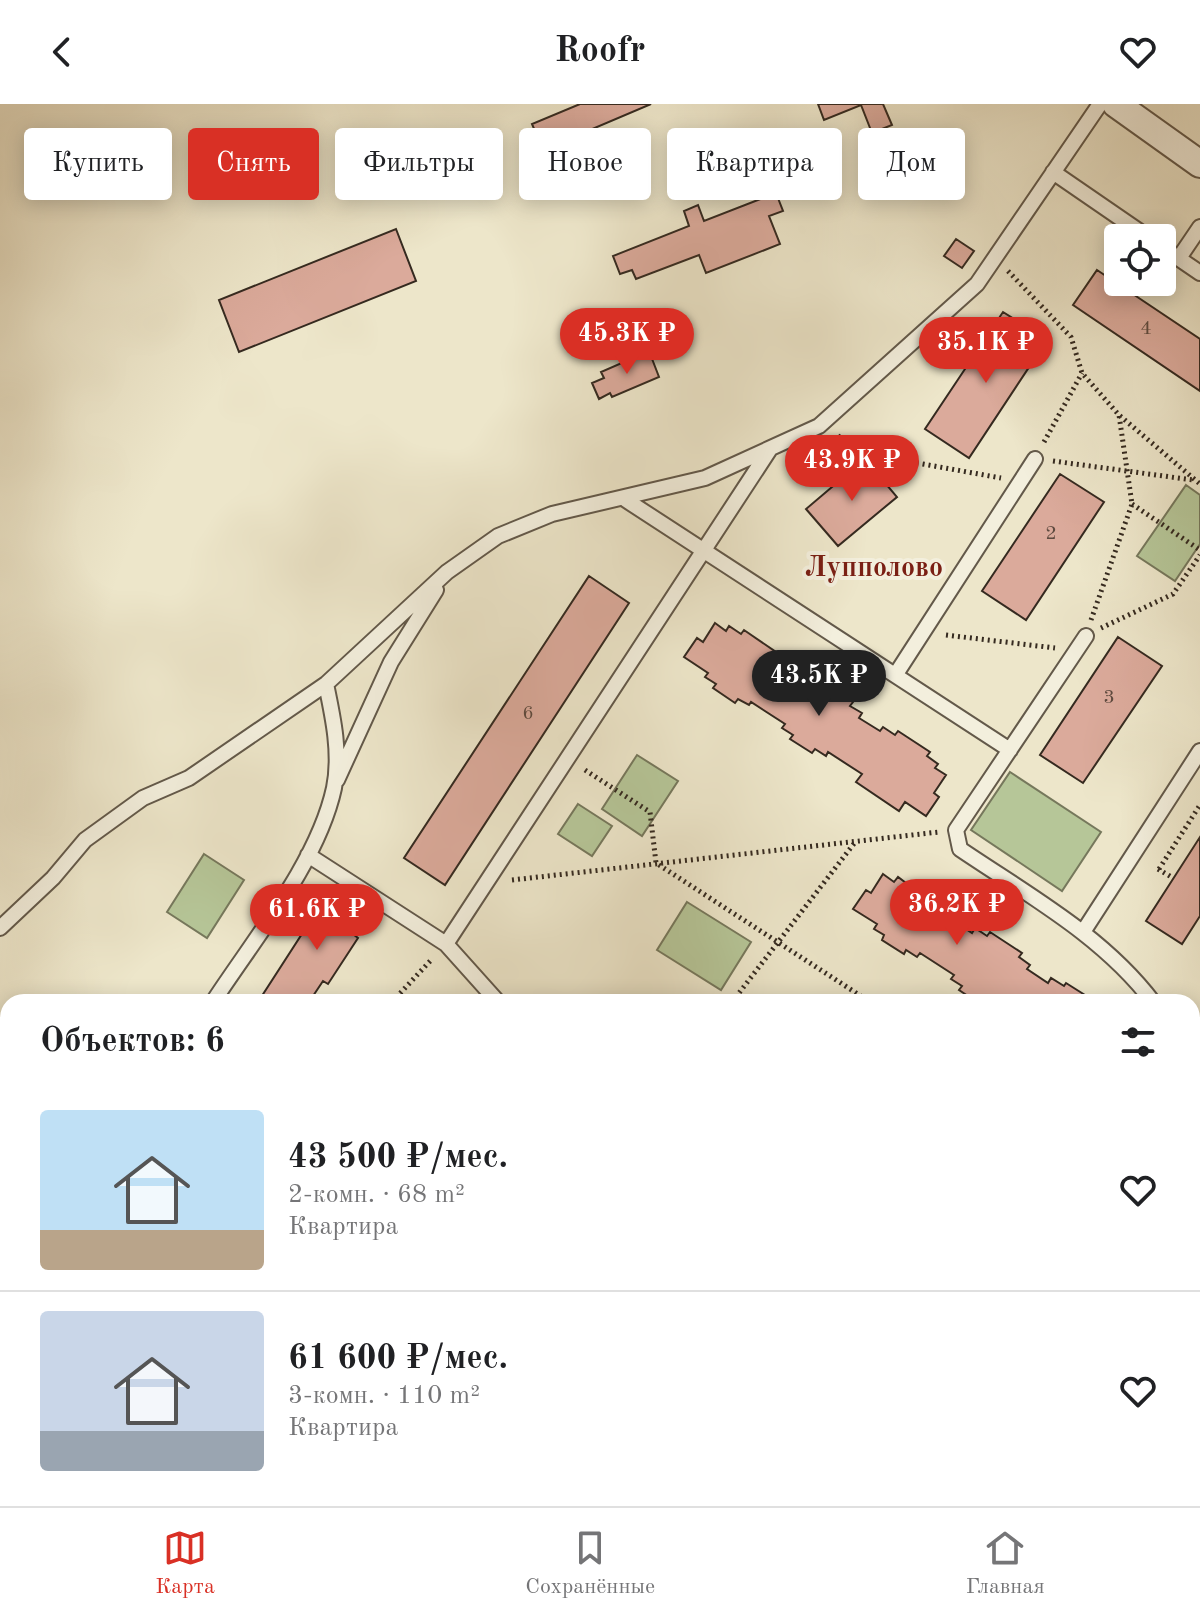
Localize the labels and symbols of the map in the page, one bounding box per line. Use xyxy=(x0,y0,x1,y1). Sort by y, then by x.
pin: 45.3K ₽ xyxy=(553,308,701,376)
pin: 35.1K ₽ xyxy=(912,317,1060,385)
house number: 4 xyxy=(1140,319,1152,339)
pin: 43.9K ₽ xyxy=(778,435,926,503)
house number: 2 xyxy=(1045,524,1057,544)
district label: Лупполово xyxy=(805,555,943,583)
pin: 43.5K ₽ xyxy=(745,650,893,718)
house number: 3 xyxy=(1103,688,1115,708)
house number: 6 xyxy=(522,704,534,724)
pin: 36.2K ₽ xyxy=(883,879,1031,947)
pin: 61.6K ₽ xyxy=(243,884,391,952)

